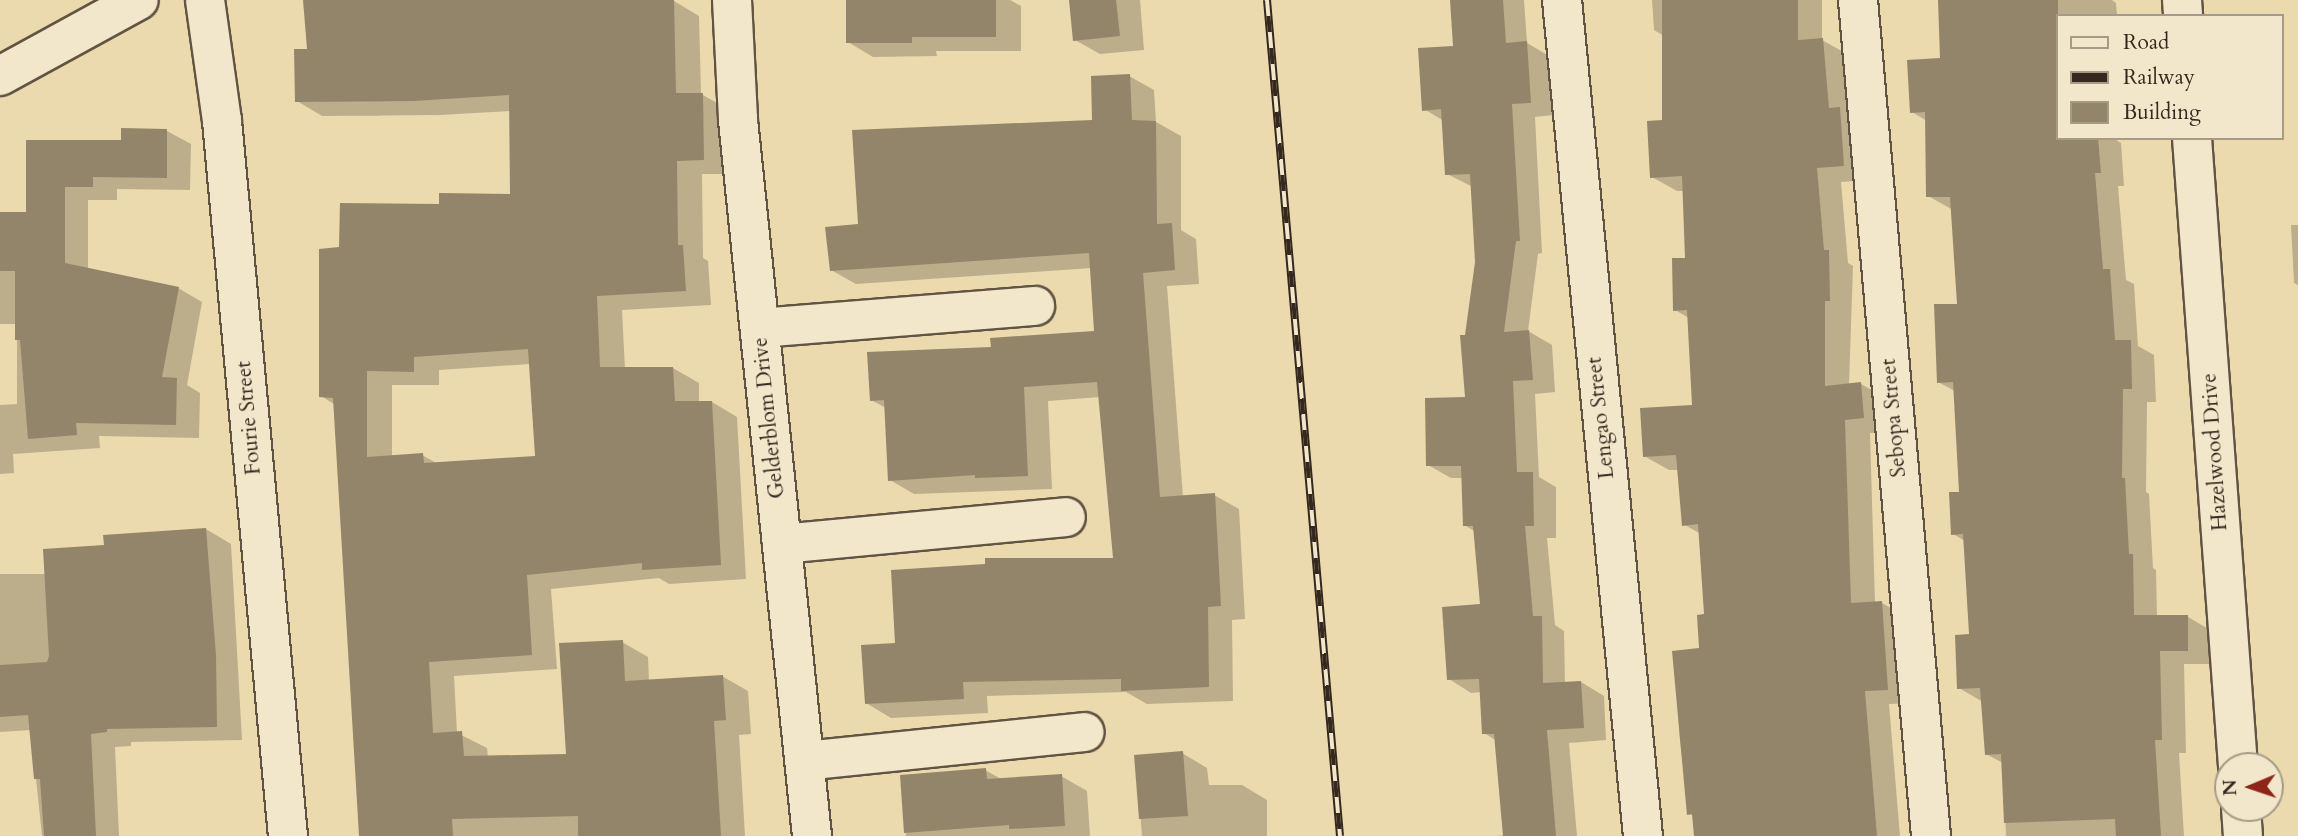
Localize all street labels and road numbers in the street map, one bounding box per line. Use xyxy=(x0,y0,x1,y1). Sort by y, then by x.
street label: Gelderblom Drive xyxy=(748,336,790,500)
street label: Lengao Street xyxy=(1582,356,1620,480)
street label: Sebopa Street xyxy=(1876,358,1912,478)
street label: Fourie Street xyxy=(231,360,267,476)
street label: Hazelwood Drive xyxy=(2197,372,2233,532)

